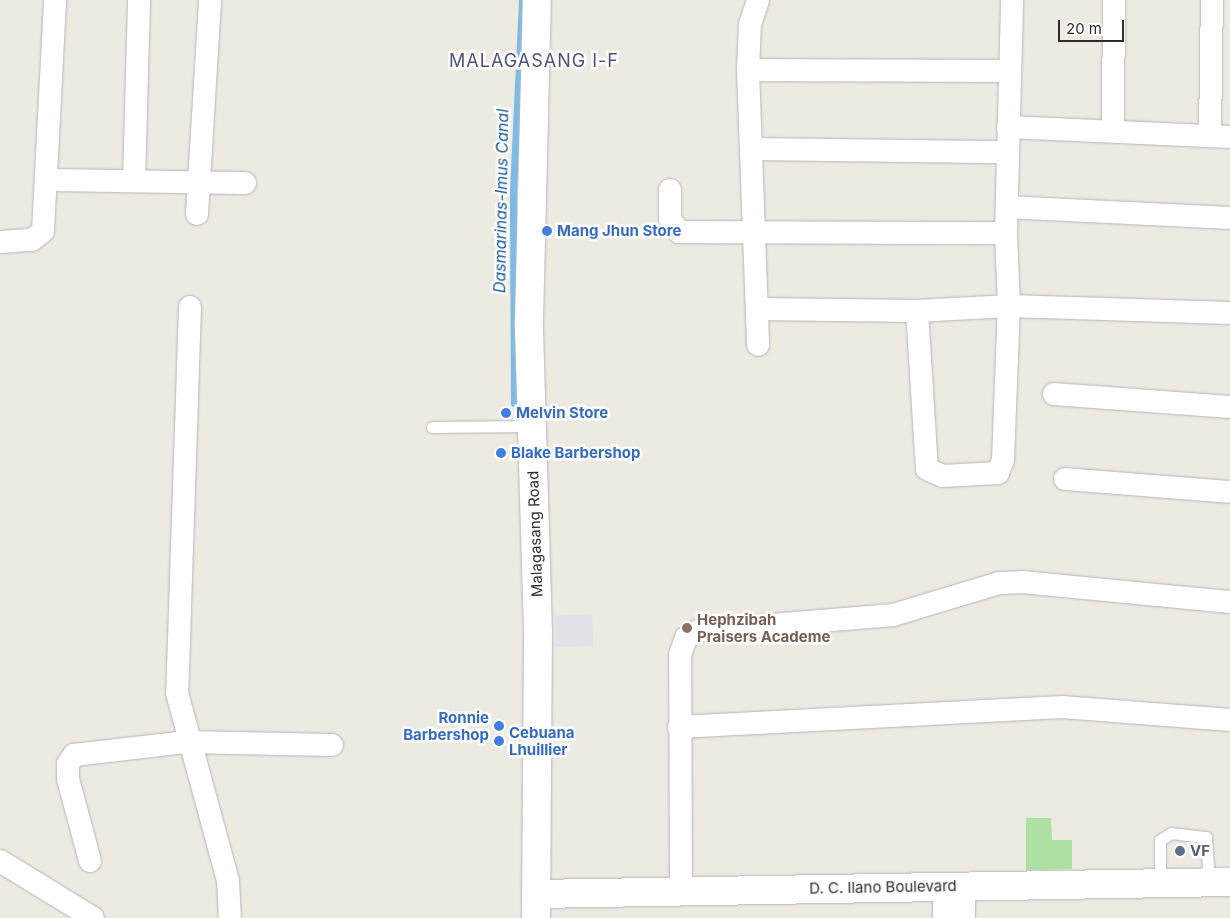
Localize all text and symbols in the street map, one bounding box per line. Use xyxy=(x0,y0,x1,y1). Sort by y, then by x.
scale bar xyxy=(1060,10,1126,42)
text: 20 m xyxy=(1066,19,1102,38)
district label: MALAGASANG I-F xyxy=(447,50,621,72)
water label: Dasmarinas-Imus Canal xyxy=(490,109,512,293)
place label: Mang Jhun Store xyxy=(557,222,681,240)
marker: Mang Jhun Store xyxy=(541,225,553,237)
place label: Melvin Store xyxy=(516,404,608,422)
marker: Melvin Store xyxy=(500,407,512,419)
place label: Blake Barbershop xyxy=(511,444,640,462)
marker: Blake Barbershop xyxy=(495,447,507,459)
street label: Malagasang Road xyxy=(524,470,546,598)
place label: Hephzibah Praisers Academe xyxy=(697,610,830,645)
marker: Hephzibah Praisers Academe xyxy=(681,622,693,634)
place label: Ronnie Barbershop xyxy=(403,708,489,743)
marker: Ronnie Barbershop xyxy=(493,720,505,732)
place label: Cebuana Lhuillier xyxy=(509,723,575,758)
marker: Cebuana Lhuillier xyxy=(493,735,505,747)
place label: VF xyxy=(1190,842,1210,860)
marker: VF xyxy=(1174,845,1186,857)
street label: D. C. Ilano Boulevard xyxy=(809,877,957,897)

